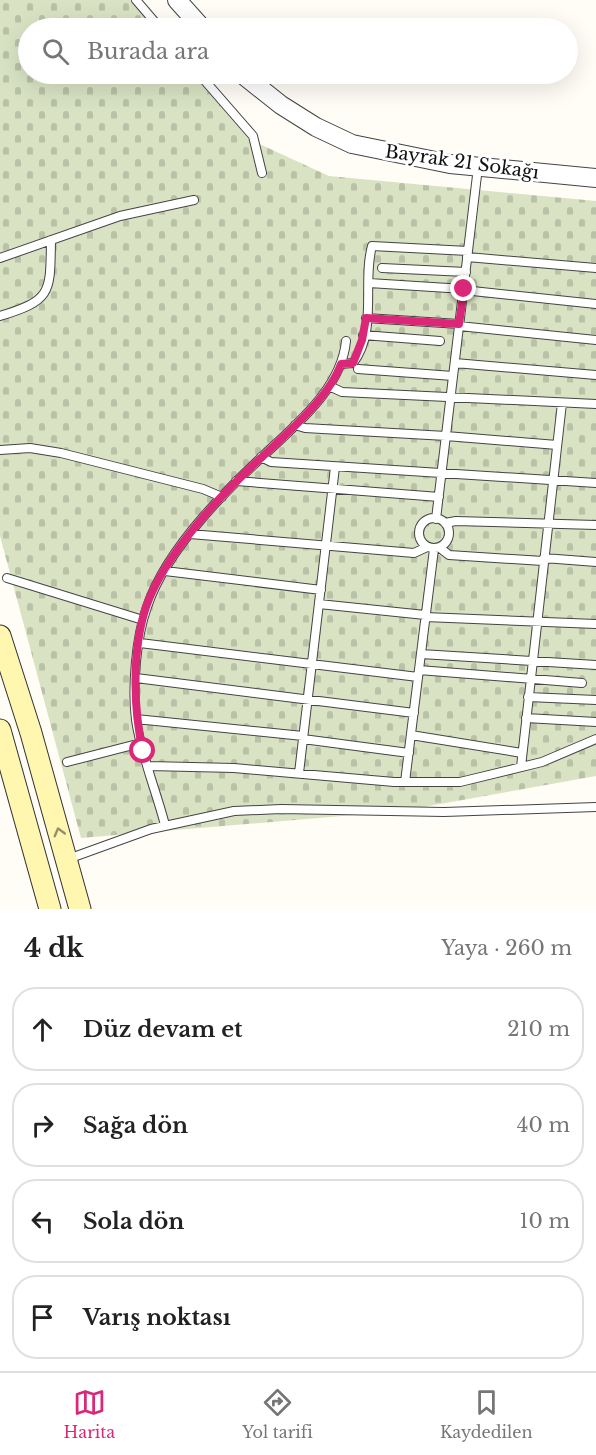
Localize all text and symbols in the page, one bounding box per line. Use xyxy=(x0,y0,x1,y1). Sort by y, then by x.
search box xyxy=(18,18,578,84)
icon: search xyxy=(39,35,72,68)
text: Burada ara xyxy=(87,38,209,65)
street label: Bayrak 21 Sokağı xyxy=(384,140,540,184)
route end xyxy=(450,275,476,301)
route start xyxy=(129,737,155,763)
one-way arrow xyxy=(54,827,66,838)
text: 4 dk xyxy=(24,932,84,964)
text: Yaya · 260 m xyxy=(441,936,572,960)
icon: ahead xyxy=(26,1013,59,1046)
text: Düz devam et xyxy=(83,1016,243,1043)
text: 210 m xyxy=(507,1017,570,1041)
icon: right xyxy=(26,1109,59,1142)
text: Sağa dön xyxy=(83,1112,188,1139)
text: 40 m xyxy=(517,1113,570,1137)
icon: left xyxy=(26,1205,59,1238)
text: Sola dön xyxy=(83,1208,184,1235)
text: 10 m xyxy=(520,1209,570,1233)
icon: arrive xyxy=(26,1301,59,1334)
text: Varış noktası xyxy=(83,1304,231,1331)
tab: Harita xyxy=(64,1386,115,1442)
tab: Yol tarifi xyxy=(242,1386,313,1442)
tab: Kaydedilen xyxy=(440,1386,532,1442)

